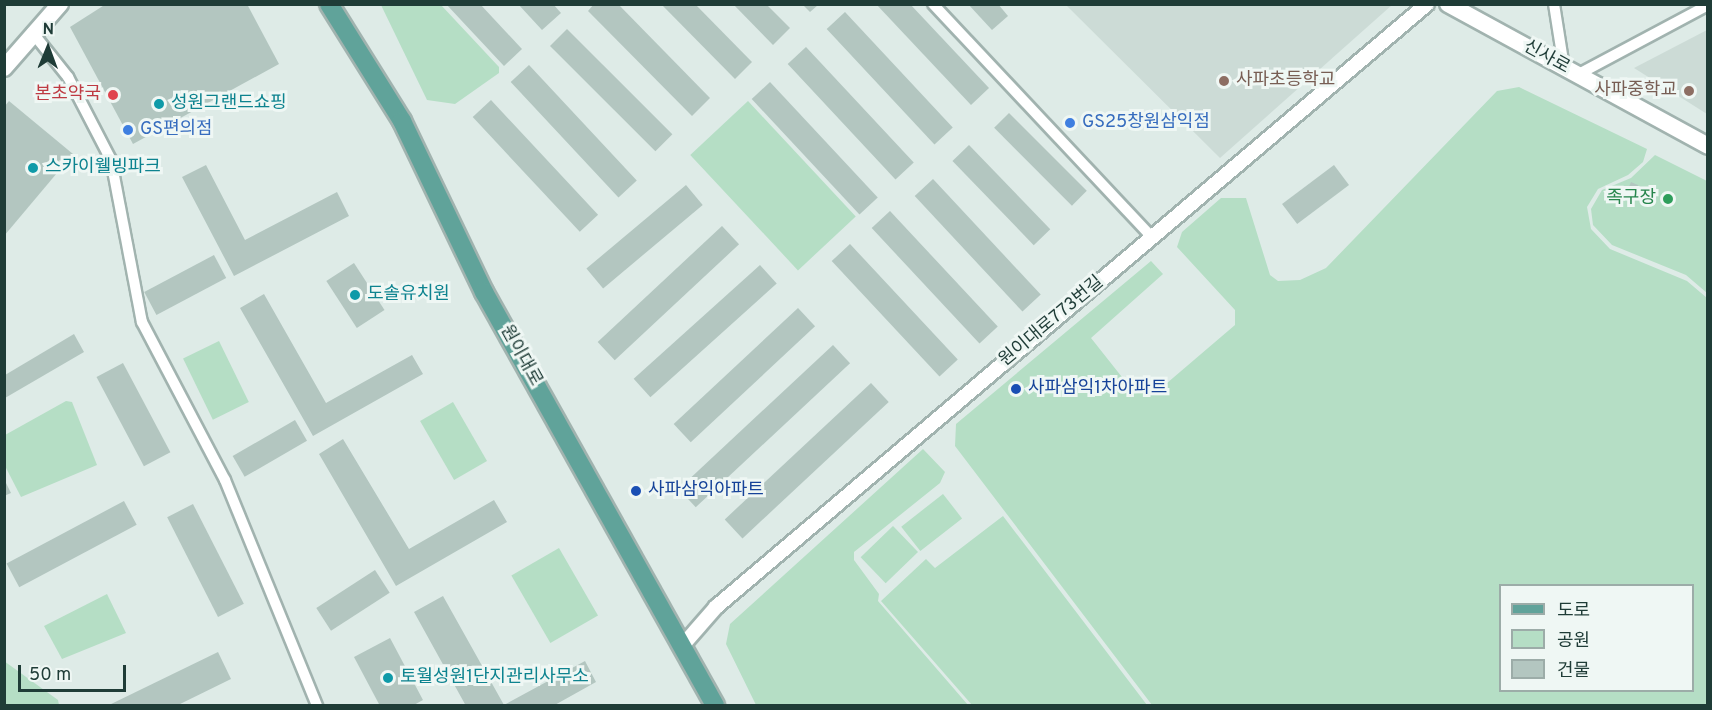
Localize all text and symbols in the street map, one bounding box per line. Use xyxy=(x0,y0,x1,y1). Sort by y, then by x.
north arrow xyxy=(18,18,78,78)
text: N xyxy=(42,20,54,40)
street label: 신사로 xyxy=(1519,37,1573,79)
place label: 사파초등학교 xyxy=(1236,70,1335,92)
marker: 사파초등학교 xyxy=(1217,74,1231,88)
place label: 사파중학교 xyxy=(1594,80,1677,102)
place label: 본초약국 xyxy=(35,84,101,106)
marker: 사파중학교 xyxy=(1682,84,1696,98)
marker: 본초약국 xyxy=(106,88,120,102)
place label: 성원그랜드쇼핑 xyxy=(171,93,287,115)
marker: 성원그랜드쇼핑 xyxy=(152,97,166,111)
place label: GS25창원삼익점 xyxy=(1082,112,1210,134)
marker: GS25창원삼익점 xyxy=(1063,116,1077,130)
place label: GS편의점 xyxy=(140,119,213,141)
marker: GS편의점 xyxy=(121,123,135,137)
place label: 스카이웰빙파크 xyxy=(45,157,161,179)
marker: 스카이웰빙파크 xyxy=(26,161,40,175)
place label: 족구장 xyxy=(1606,188,1656,210)
marker: 족구장 xyxy=(1661,192,1675,206)
street label: 원이대로773번길 xyxy=(996,272,1108,372)
place label: 도솔유치원 xyxy=(367,284,450,306)
marker: 도솔유치원 xyxy=(348,288,362,302)
street label: 원이대로 xyxy=(494,322,546,390)
place label: 사파삼익1차아파트 xyxy=(1028,378,1167,400)
marker: 사파삼익1차아파트 xyxy=(1009,382,1023,396)
place label: 사파삼익아파트 xyxy=(648,480,764,502)
marker: 사파삼익아파트 xyxy=(629,484,643,498)
legend xyxy=(1499,584,1694,692)
text: 도로 xyxy=(1557,600,1590,623)
text: 공원 xyxy=(1557,630,1590,653)
scale bar xyxy=(21,653,129,691)
text: 건물 xyxy=(1557,660,1590,683)
text: 50 m xyxy=(29,664,71,687)
place label: 토월성원1단지관리사무소 xyxy=(400,667,589,689)
marker: 토월성원1단지관리사무소 xyxy=(381,671,395,685)

